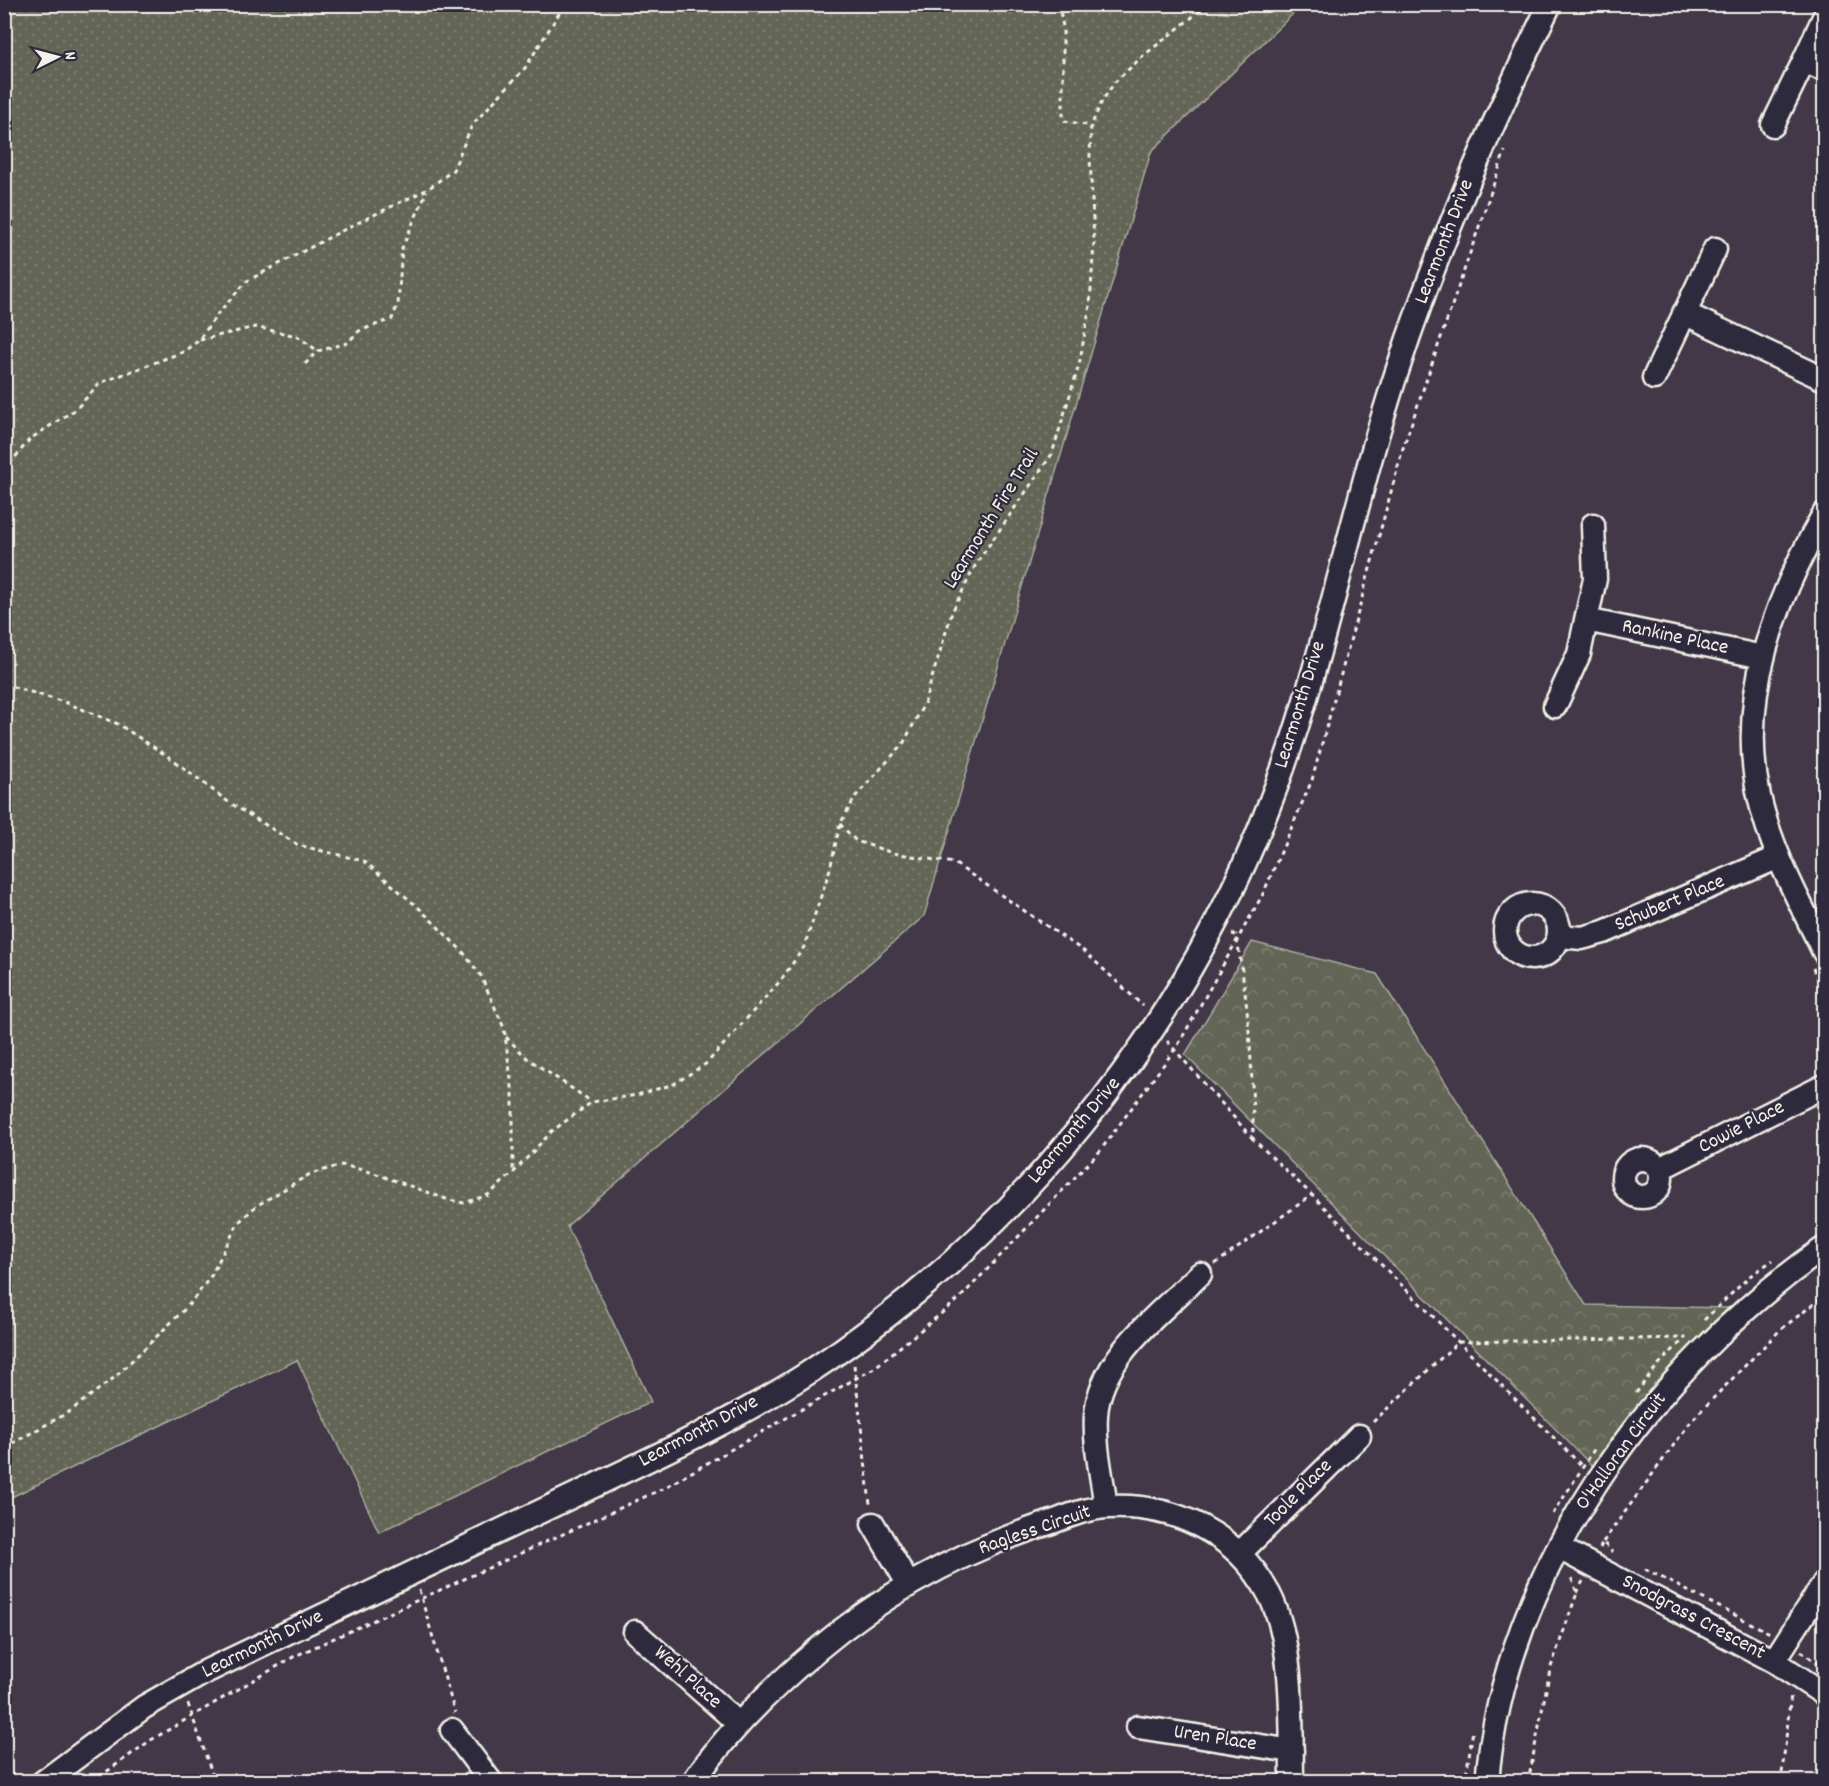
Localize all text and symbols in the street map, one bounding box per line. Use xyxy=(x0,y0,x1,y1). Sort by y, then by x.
north arrow xyxy=(27,27,87,87)
text: N xyxy=(58,51,81,61)
street label: Learmonth Drive xyxy=(1407,175,1483,309)
street label: Learmonth Fire Trail xyxy=(937,443,1047,595)
street label: Rankine Place xyxy=(1619,612,1731,664)
street label: Learmonth Drive xyxy=(1267,638,1335,772)
street label: Schubert Place xyxy=(1610,867,1730,941)
street label: Learmonth Drive xyxy=(1021,1071,1129,1191)
street label: Cowie Place xyxy=(1694,1093,1790,1163)
street label: O'Halloran Circuit xyxy=(1569,1387,1675,1517)
street label: Learmonth Drive xyxy=(634,1388,764,1476)
street label: Toole Place xyxy=(1258,1453,1340,1535)
street label: Ragless Circuit xyxy=(975,1498,1095,1564)
street label: Snodgrass Crescent xyxy=(1616,1567,1770,1669)
street label: Learmonth Drive xyxy=(197,1603,329,1687)
street label: Wehl Place xyxy=(646,1639,728,1717)
street label: Uren Place xyxy=(1171,1718,1259,1760)

